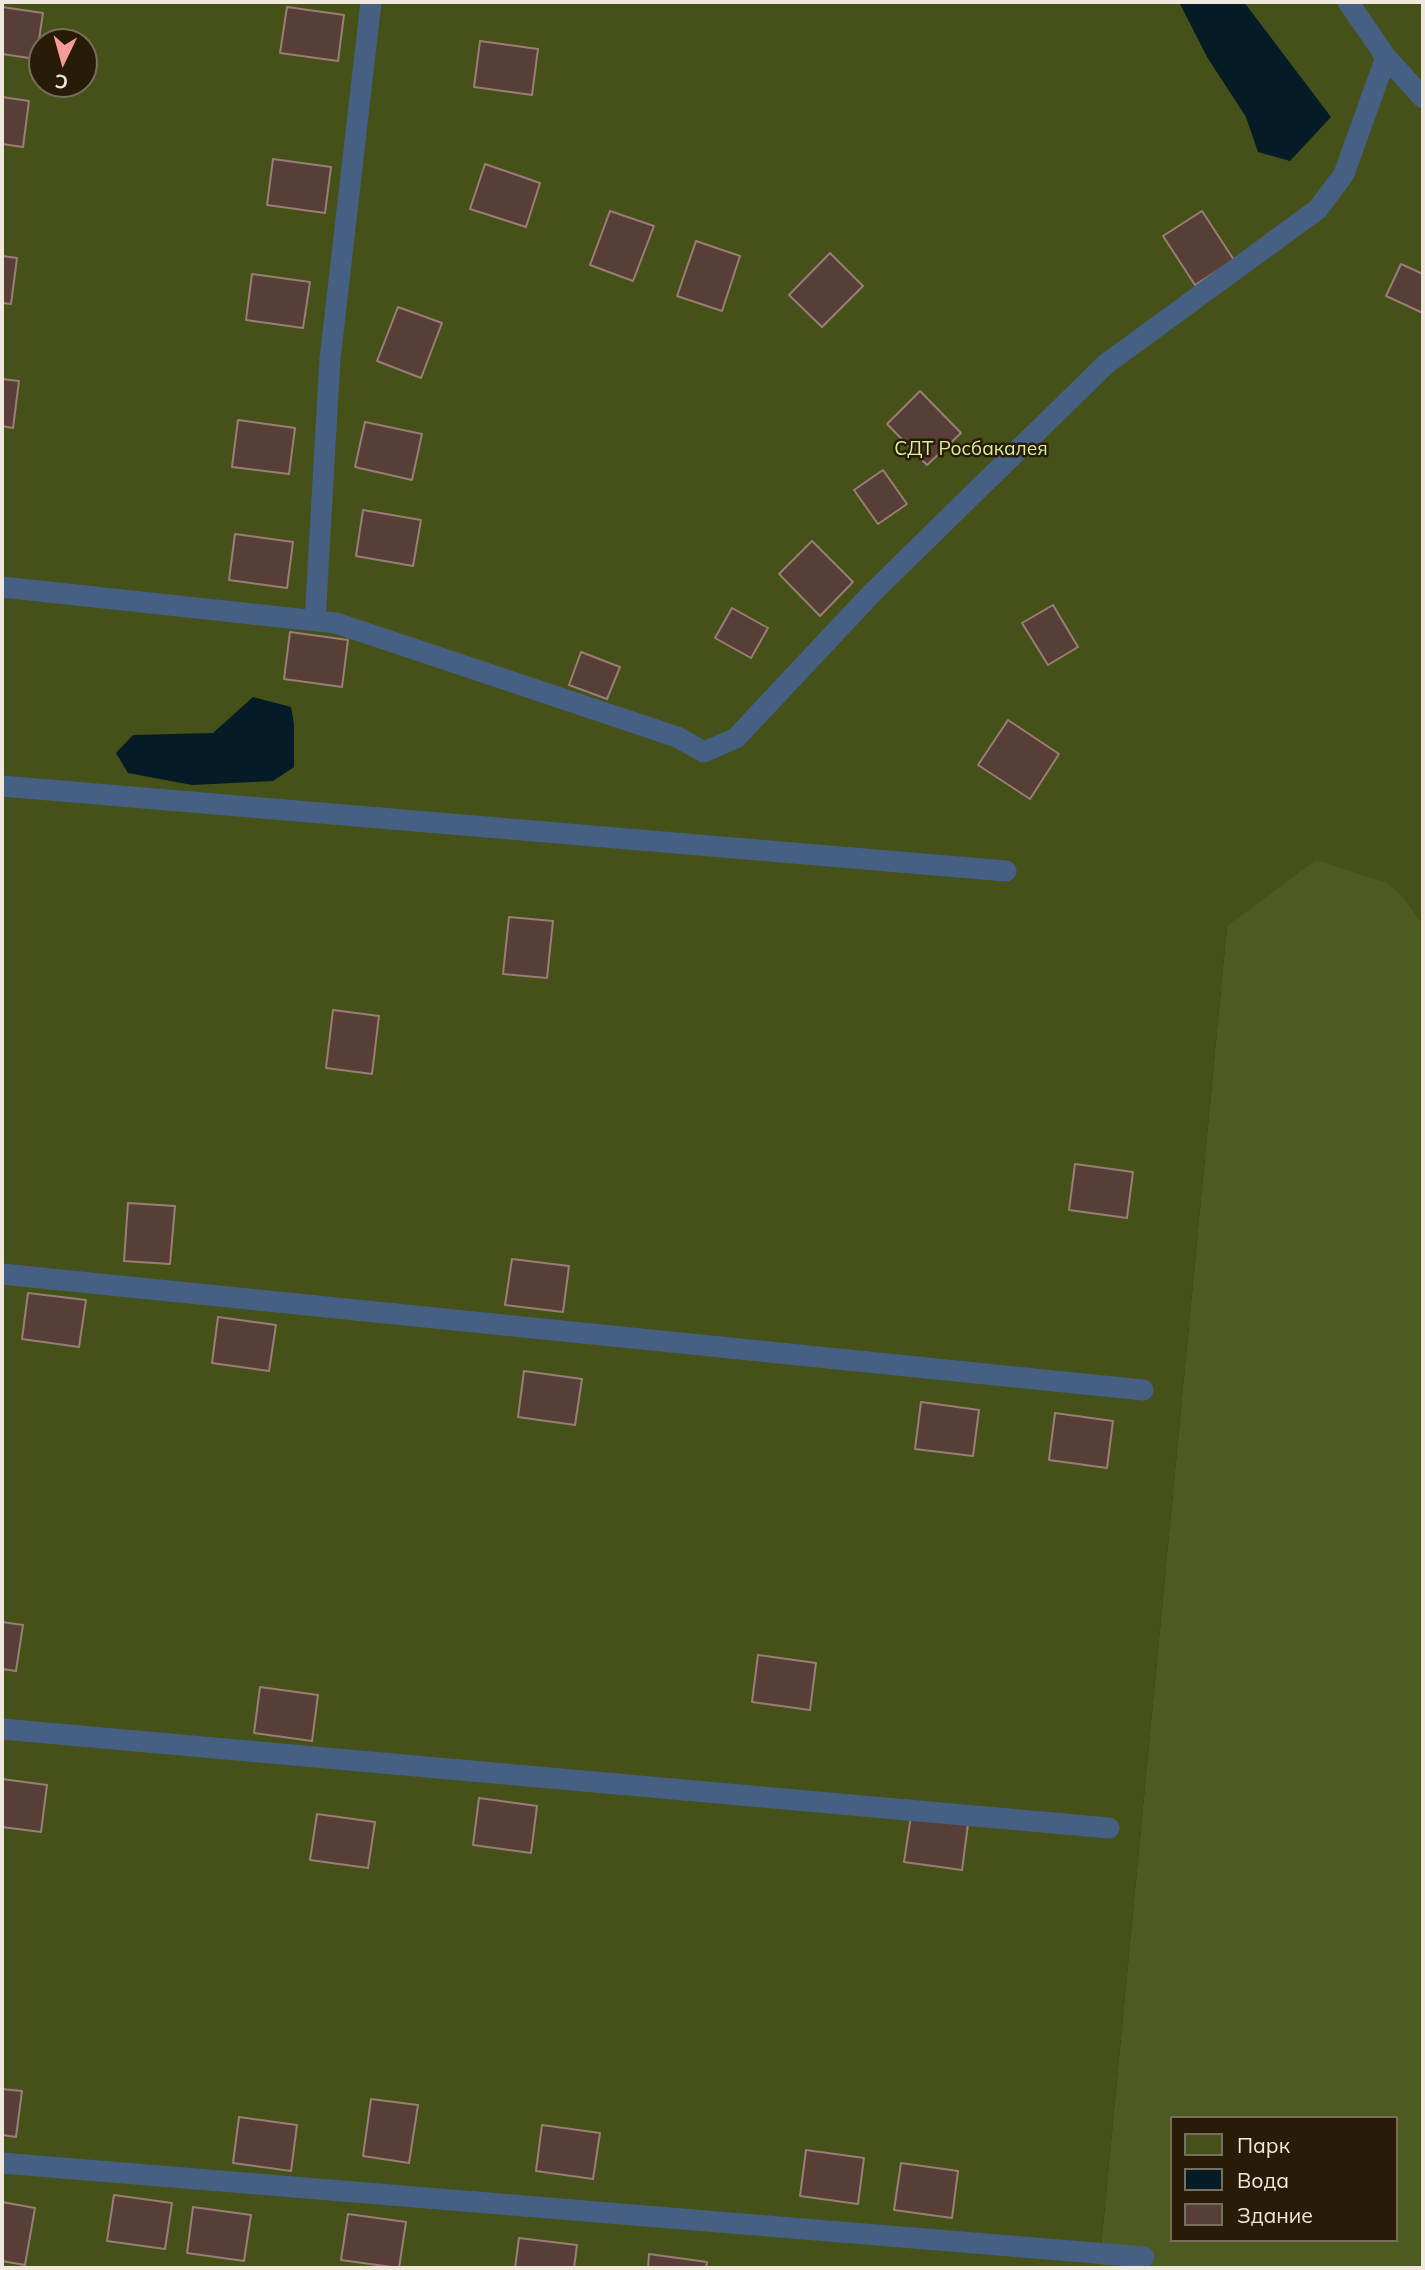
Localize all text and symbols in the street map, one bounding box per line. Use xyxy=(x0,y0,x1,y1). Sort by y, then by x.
north arrow xyxy=(28,28,98,98)
text: С xyxy=(54,69,69,94)
park label: СДТ Росбакалея xyxy=(894,438,1048,460)
legend xyxy=(1170,2116,1397,2242)
text: Парк xyxy=(1237,2132,1290,2158)
text: Вода xyxy=(1237,2167,1289,2193)
text: Здание xyxy=(1237,2202,1313,2228)

